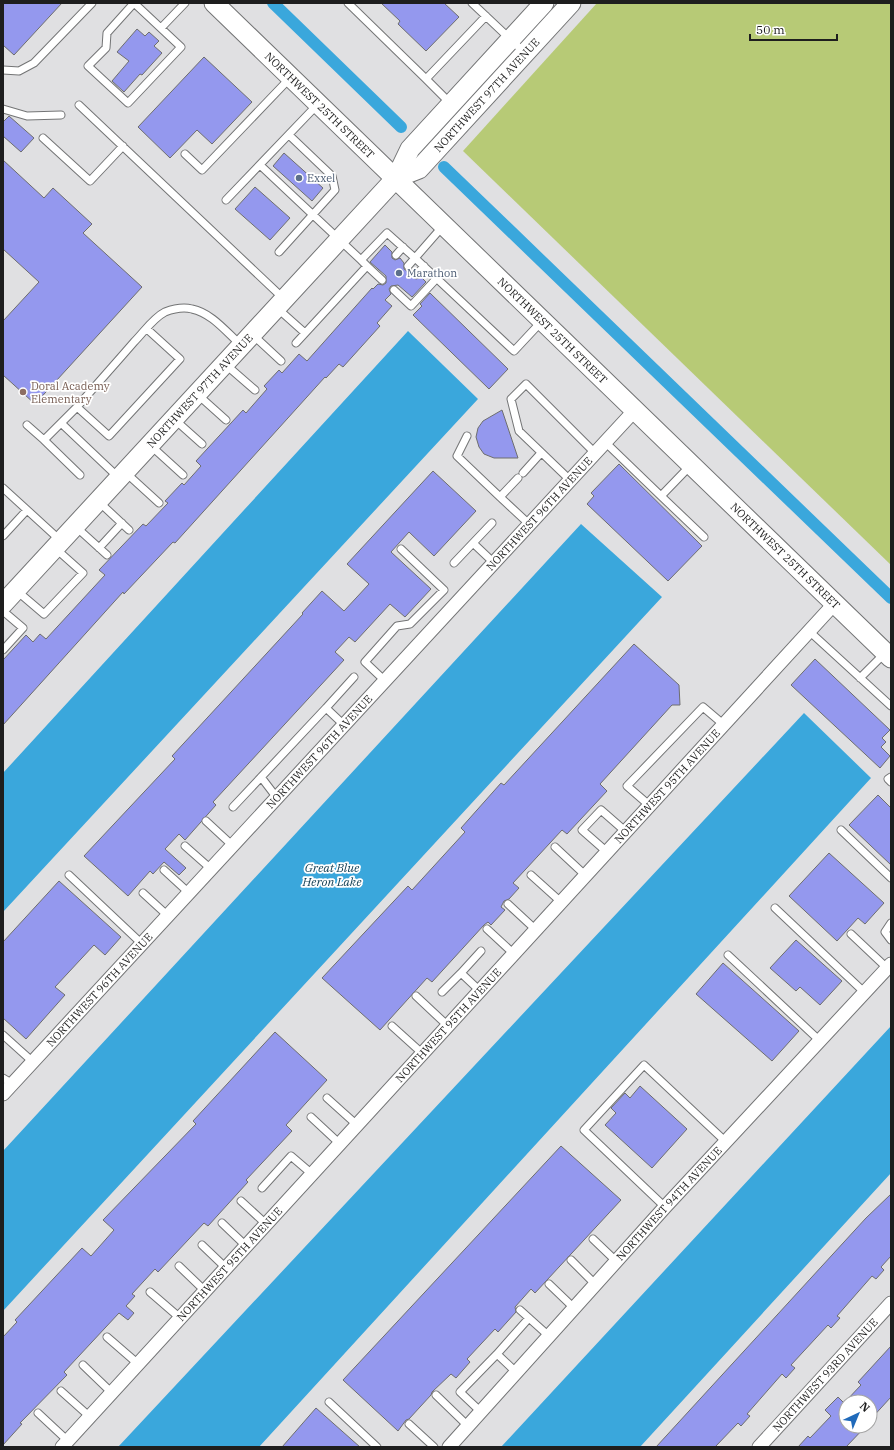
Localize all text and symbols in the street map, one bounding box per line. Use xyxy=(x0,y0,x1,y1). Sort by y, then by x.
scale bar xyxy=(750,16,837,42)
text: 50 m xyxy=(756,22,785,37)
street label: NORTHWEST 97TH AVENUE xyxy=(431,35,543,155)
street label: NORTHWEST 25TH STREET xyxy=(262,49,377,161)
place label: Exxel xyxy=(307,171,335,185)
marker: Exxel xyxy=(294,173,304,183)
place label: Marathon xyxy=(407,266,457,280)
marker: Marathon xyxy=(394,268,404,278)
street label: NORTHWEST 25TH STREET xyxy=(495,274,610,387)
street label: NORTHWEST 97TH AVENUE xyxy=(144,331,256,451)
place label: Doral Academy Elementary xyxy=(31,379,110,406)
marker: Doral Academy Elementary xyxy=(18,387,28,397)
street label: NORTHWEST 96TH AVENUE xyxy=(483,454,595,574)
street label: NORTHWEST 25TH STREET xyxy=(728,500,843,612)
street label: NORTHWEST 96TH AVENUE xyxy=(263,692,375,812)
street label: NORTHWEST 95TH AVENUE xyxy=(611,726,723,846)
water label: Great Blue Heron Lake xyxy=(301,860,362,889)
street label: NORTHWEST 96TH AVENUE xyxy=(43,930,155,1050)
street label: NORTHWEST 95TH AVENUE xyxy=(393,965,504,1085)
street label: NORTHWEST 94TH AVENUE xyxy=(613,1144,725,1264)
street label: NORTHWEST 95TH AVENUE xyxy=(174,1204,285,1324)
street label: NORTHWEST 93RD AVENUE xyxy=(770,1315,880,1435)
north arrow xyxy=(838,1394,878,1434)

